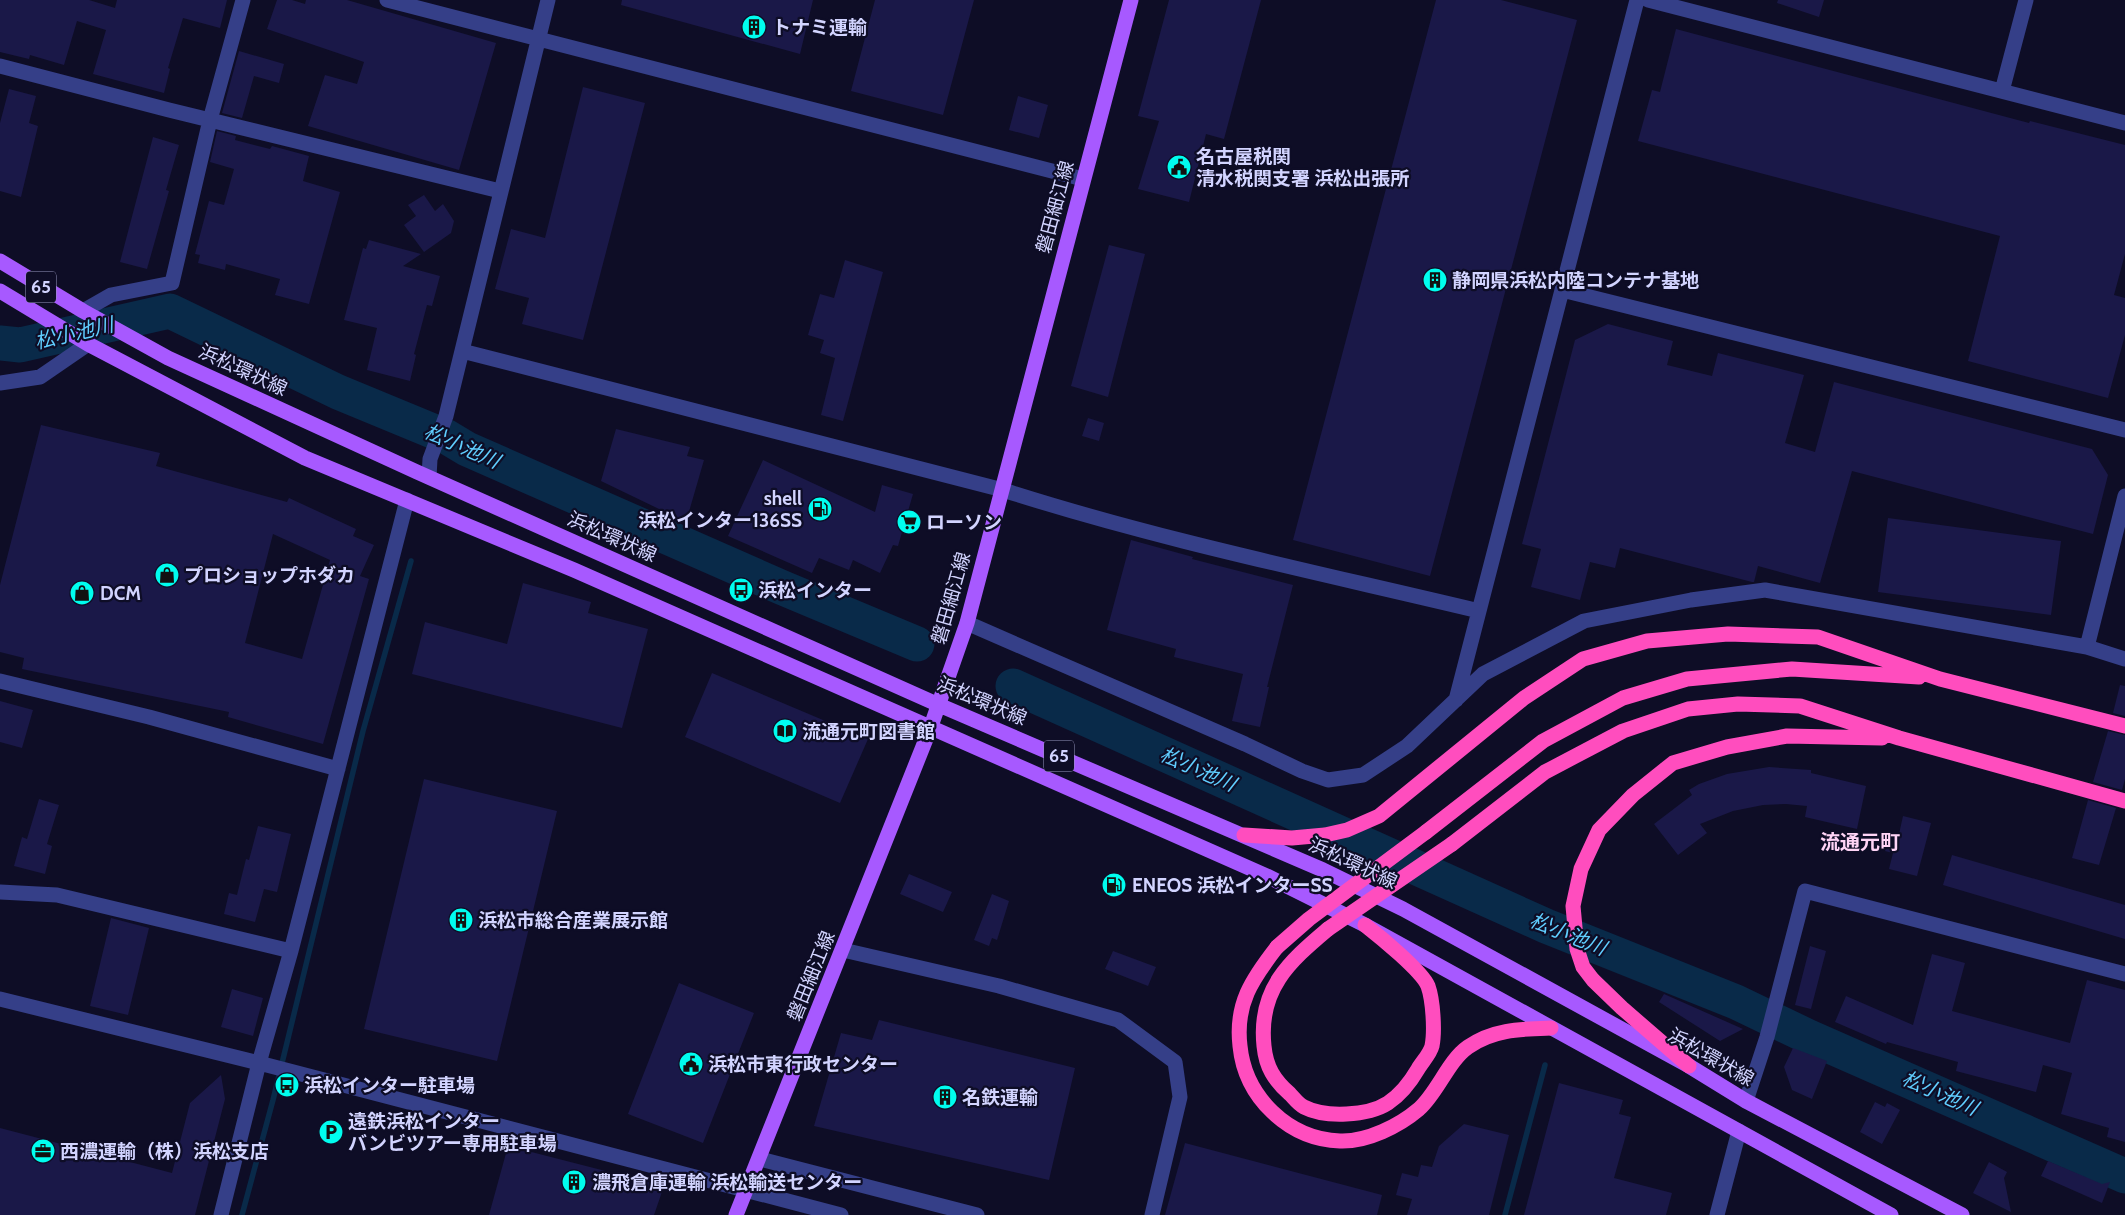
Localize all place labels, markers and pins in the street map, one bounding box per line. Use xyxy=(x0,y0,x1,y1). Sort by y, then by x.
building icon: トナミ運輸 xyxy=(741,14,767,40)
place label: トナミ運輸 xyxy=(772,16,867,39)
place label: 名古屋税関 清水税関支署 浜松出張所 xyxy=(1196,145,1409,190)
public building icon: 名古屋税関 清水税関支署 浜松出張所 xyxy=(1166,154,1192,180)
building icon: 静岡県浜松内陸コンテナ基地 xyxy=(1422,267,1448,293)
place label: 静岡県浜松内陸コンテナ基地 xyxy=(1452,269,1699,292)
place label: shell 浜松インター136SS xyxy=(638,487,802,532)
fuel station icon: shell 浜松インター136SS xyxy=(807,496,833,522)
supermarket icon: ローソン xyxy=(896,509,922,535)
place label: ローソン xyxy=(926,511,1002,534)
shop icon: プロショップホダカ xyxy=(154,562,180,588)
place label: プロショップホダカ xyxy=(184,564,355,587)
bus stop icon: 浜松インター xyxy=(728,577,754,603)
place label: 浜松インター xyxy=(758,579,872,602)
shop icon: DCM xyxy=(69,580,95,606)
place label: DCM xyxy=(100,582,141,605)
library icon: 流通元町図書館 xyxy=(772,718,798,744)
place label: 流通元町図書館 xyxy=(802,720,935,743)
fuel station icon: ENEOS 浜松インターSS xyxy=(1101,872,1127,898)
place label: ENEOS 浜松インターSS xyxy=(1132,874,1333,897)
building icon: 浜松市総合産業展示館 xyxy=(448,907,474,933)
place label: 浜松市総合産業展示館 xyxy=(478,909,668,932)
public building icon: 浜松市東行政センター xyxy=(678,1051,704,1077)
place label: 浜松市東行政センター xyxy=(708,1053,898,1076)
bus stop icon: 浜松インター駐車場 xyxy=(274,1072,300,1098)
place label: 浜松インター駐車場 xyxy=(304,1074,475,1097)
building icon: 名鉄運輸 xyxy=(932,1084,958,1110)
place label: 名鉄運輸 xyxy=(962,1086,1038,1109)
place label: 遠鉄浜松インター バンビツアー専用駐車場 xyxy=(348,1110,557,1155)
parking icon: 遠鉄浜松インター バンビツアー専用駐車場 xyxy=(318,1119,344,1145)
office icon: 西濃運輸（株）浜松支店 xyxy=(30,1138,56,1164)
place label: 西濃運輸（株）浜松支店 xyxy=(60,1140,269,1163)
building icon: 濃飛倉庫運輸 浜松輸送センター xyxy=(561,1169,587,1195)
place label: 濃飛倉庫運輸 浜松輸送センター xyxy=(592,1171,862,1194)

